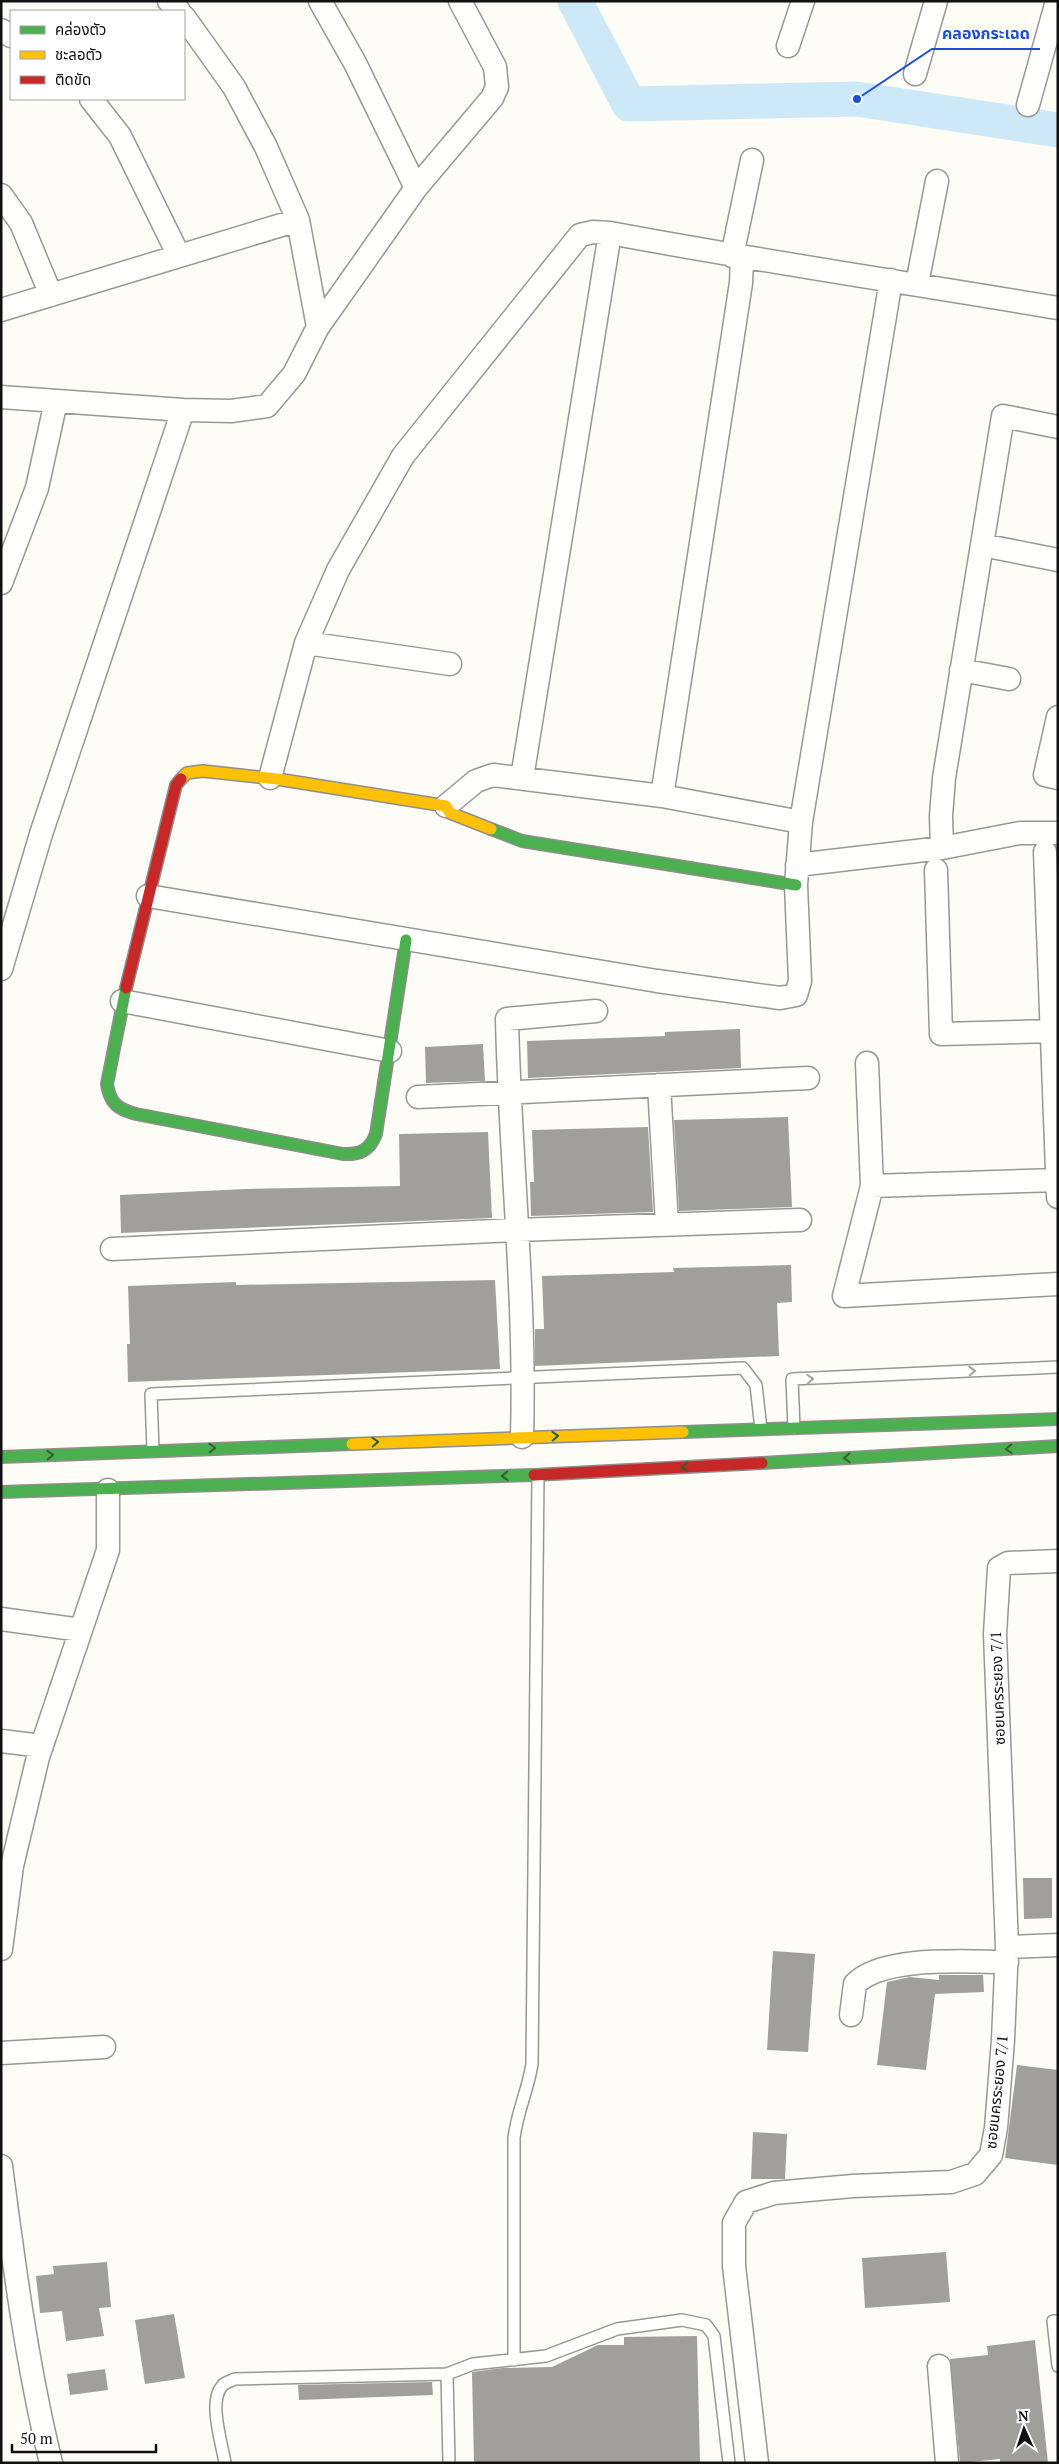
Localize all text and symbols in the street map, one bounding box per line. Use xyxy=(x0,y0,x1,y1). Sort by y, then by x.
legend xyxy=(10,10,185,100)
callout: คลองกระเฉด xyxy=(932,18,1040,49)
text: คล่องตัว xyxy=(55,19,106,39)
text: คลองกระเฉด xyxy=(942,22,1030,44)
text: ชะลอตัว xyxy=(55,44,102,64)
text: ติดขัด xyxy=(55,69,91,89)
one-way arrow xyxy=(968,1366,976,1376)
one-way arrow xyxy=(806,1373,814,1384)
one-way arrow xyxy=(551,1430,559,1441)
one-way arrow xyxy=(371,1437,379,1447)
one-way arrow xyxy=(209,1443,217,1454)
one-way arrow xyxy=(1005,1444,1013,1455)
one-way arrow xyxy=(46,1450,54,1461)
one-way arrow xyxy=(843,1452,851,1463)
one-way arrow xyxy=(680,1461,688,1472)
one-way arrow xyxy=(501,1470,509,1481)
street label: ซอยนครระยอง 7/1 xyxy=(985,1631,1009,1746)
street label: ซอยนครระยอง 7/1 xyxy=(980,2034,1012,2150)
north arrow xyxy=(999,2404,1049,2454)
text: N xyxy=(1017,2406,1029,2425)
scale bar xyxy=(12,2422,156,2454)
text: 50 m xyxy=(20,2428,53,2448)

